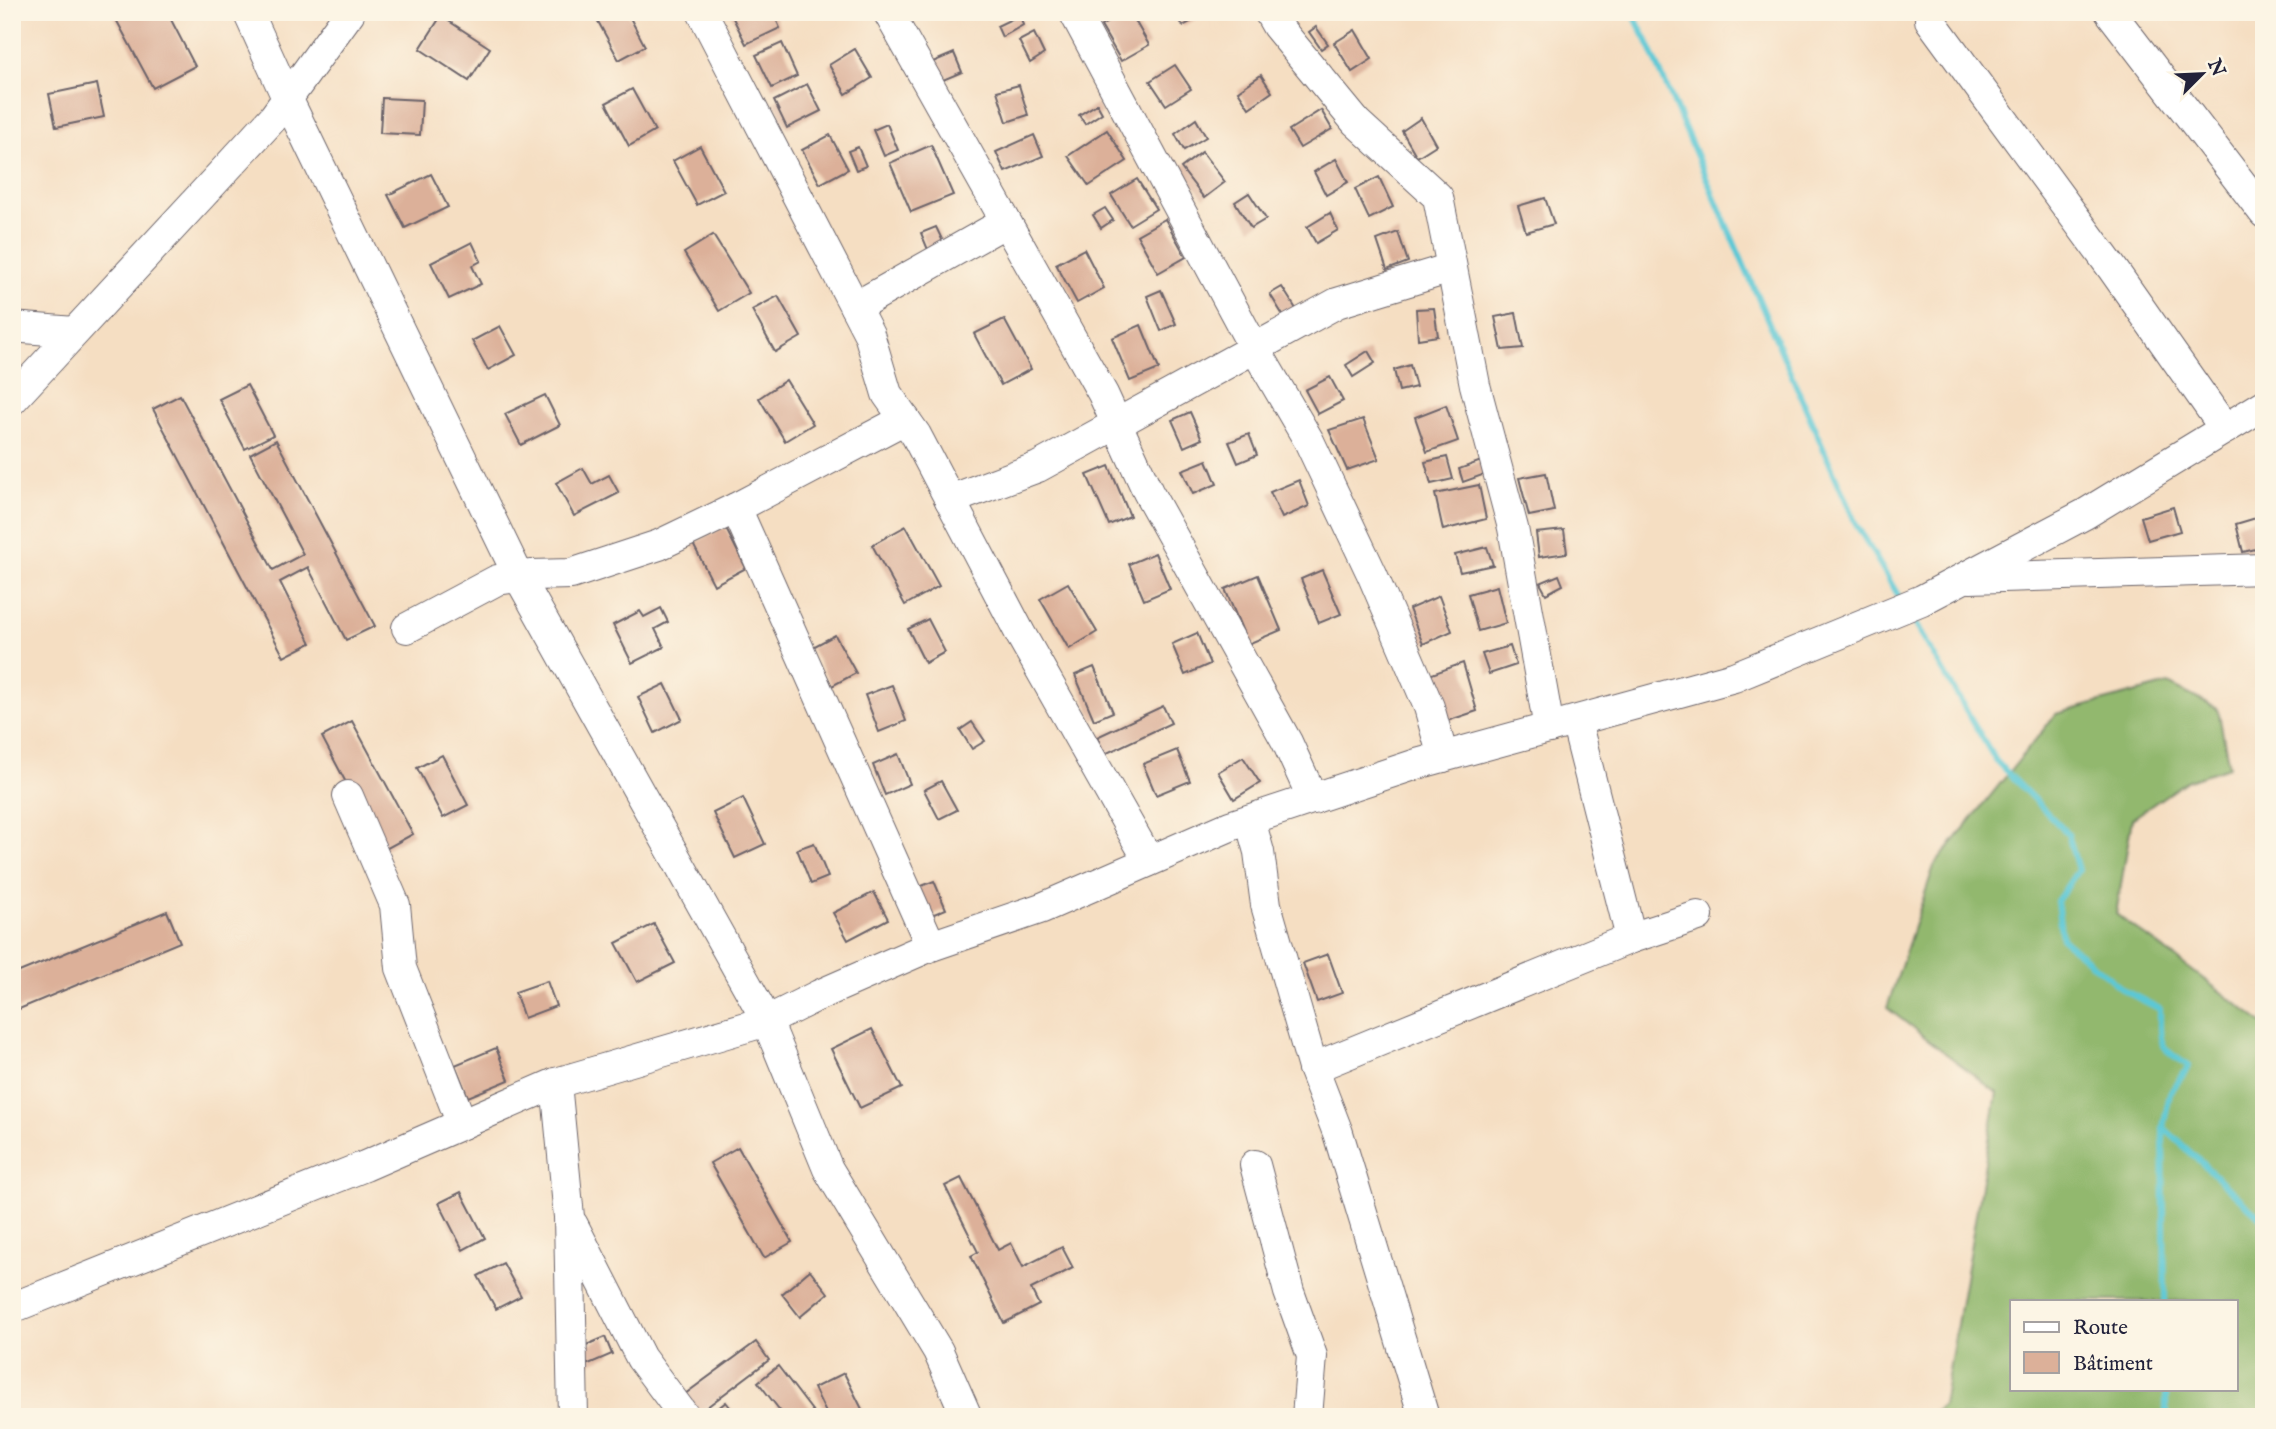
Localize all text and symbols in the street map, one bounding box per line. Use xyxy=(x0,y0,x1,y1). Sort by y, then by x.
north arrow xyxy=(2168,38,2238,108)
text: N xyxy=(2201,55,2230,81)
legend xyxy=(2010,1300,2238,1390)
text: Route xyxy=(2073,1315,2128,1342)
text: Bâtiment xyxy=(2073,1351,2153,1378)

